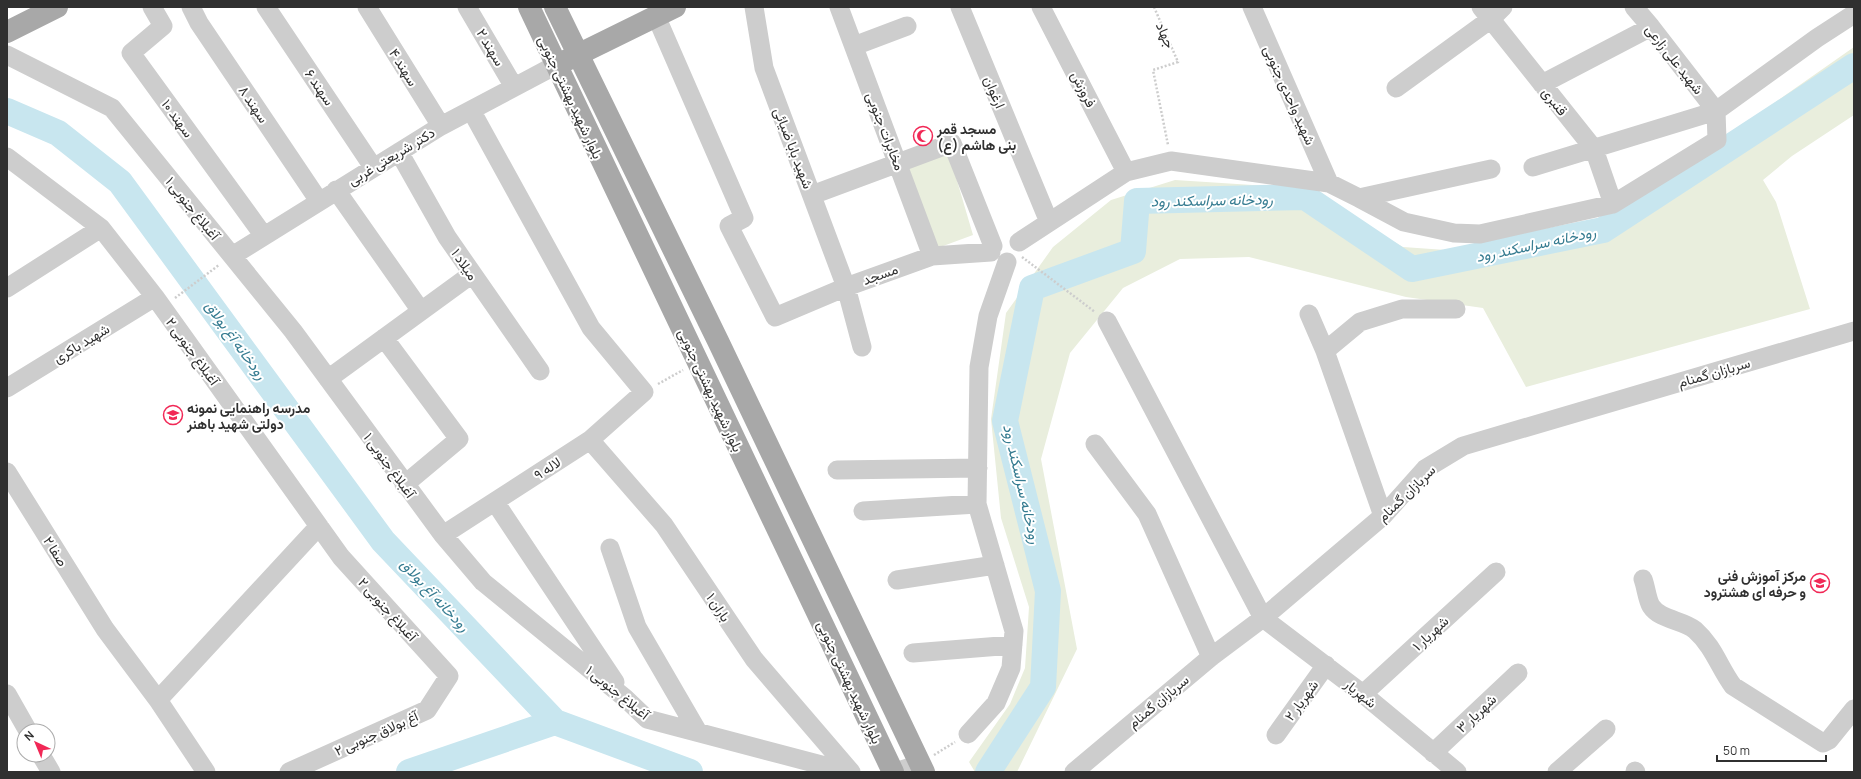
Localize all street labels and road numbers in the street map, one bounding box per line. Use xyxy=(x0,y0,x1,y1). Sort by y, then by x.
street label: جهاد xyxy=(1152,19,1180,51)
street label: شهيد علی زارعی xyxy=(1642,20,1708,98)
street label: سهند ۲ xyxy=(472,25,510,69)
street label: بلوار شهید بهشتی جنوبی xyxy=(534,32,608,162)
street label: شهید واحدی جنوبی xyxy=(1260,42,1320,148)
street label: سهند ۴ xyxy=(385,45,423,89)
street label: سهند ۶ xyxy=(301,65,339,109)
street label: فروزش xyxy=(1067,68,1101,110)
street label: ارغوان xyxy=(980,73,1010,111)
street label: سهند ۸ xyxy=(235,82,273,126)
street label: قنبری xyxy=(1538,83,1572,119)
street label: مخابرات جنوبی xyxy=(862,89,910,173)
street label: سهند ۱۰ xyxy=(158,95,198,141)
street label: شهيد بابا ضيائی xyxy=(770,105,818,191)
street label: دکتر شریعتی غربی xyxy=(344,122,438,190)
street label: آغبلاغ جنوبی ۱ xyxy=(160,172,226,246)
street label: میلاد ۱ xyxy=(447,244,483,284)
street label: مسجد xyxy=(860,259,900,289)
street label: آغبلاغ جنوبی ۲ xyxy=(160,313,225,391)
street label: شهید باکری xyxy=(49,319,113,367)
street label: بلوار شهید بهشتی جنوبی xyxy=(674,325,748,455)
street label: سربازان گمنام xyxy=(1676,353,1752,391)
street label: آغبلاغ جنوبی ۱ xyxy=(358,429,421,504)
street label: لاله ۹ xyxy=(530,452,564,484)
street label: سربازان گمنام xyxy=(1373,460,1439,526)
street label: صفا ۲ xyxy=(39,532,73,570)
street label: آغبلاغ جنوبی ۲ xyxy=(353,573,423,648)
street label: باران ۱ xyxy=(702,589,736,625)
street label: شهریار ۱ xyxy=(1408,611,1452,655)
street label: بلوار شهید بهشتی جنوبی xyxy=(813,617,887,747)
street label: آغبلاغ جنوبی ۱ xyxy=(581,661,655,726)
street label: سربازان گمنام xyxy=(1123,670,1193,732)
street label: شهریار xyxy=(1340,674,1381,712)
street label: شهریار ۲ xyxy=(1280,676,1322,724)
street label: شهریار ۳ xyxy=(1452,690,1500,736)
street label: آغ بولاق جنوبی ۲ xyxy=(331,705,423,762)

